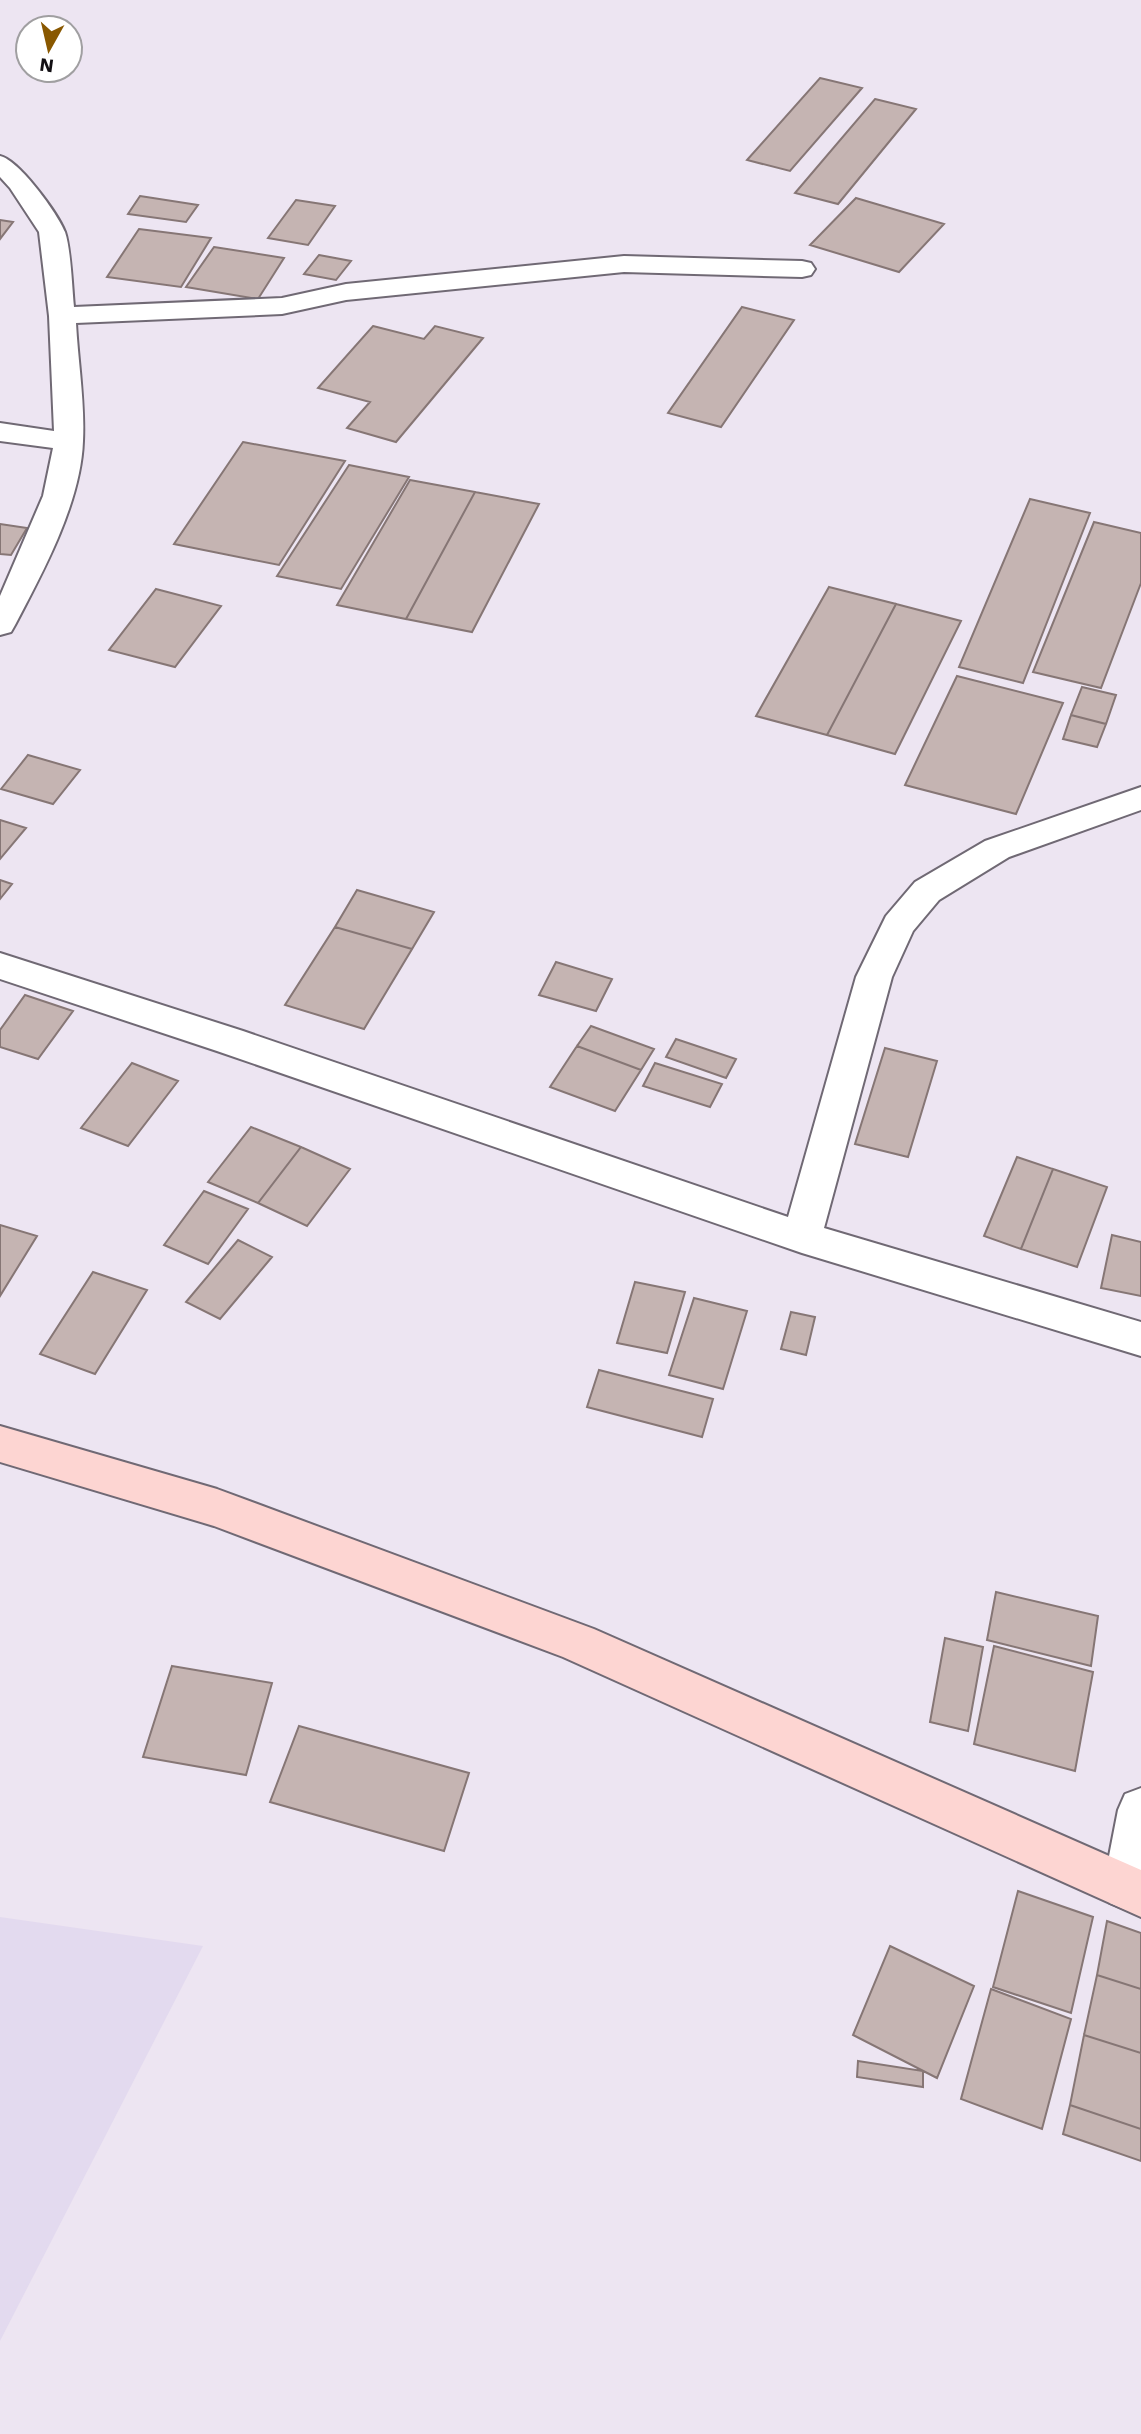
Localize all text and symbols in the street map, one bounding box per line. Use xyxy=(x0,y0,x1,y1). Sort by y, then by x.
north arrow xyxy=(14,14,84,84)
text: N xyxy=(38,53,55,78)

